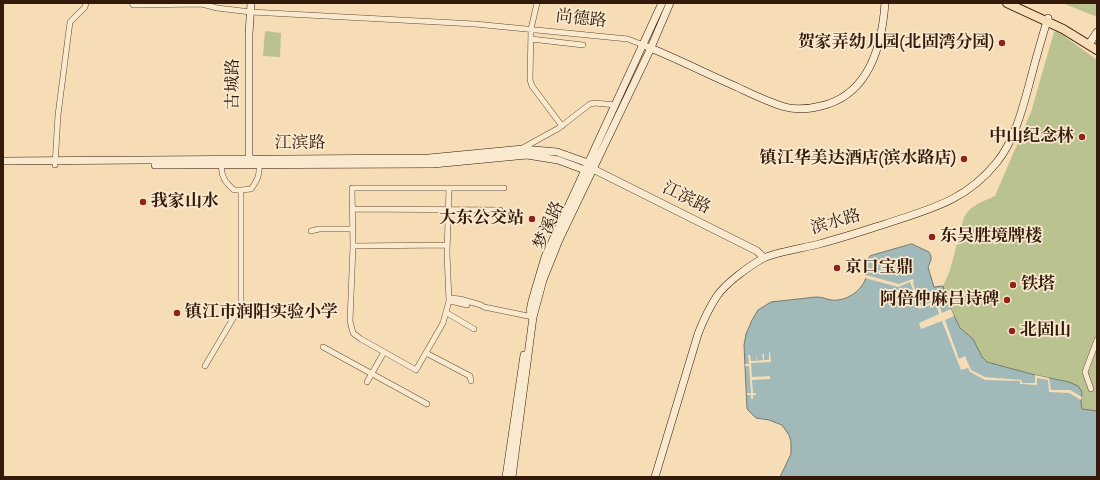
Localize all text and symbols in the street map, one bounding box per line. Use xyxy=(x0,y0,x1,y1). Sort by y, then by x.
street label: 尚德路 xyxy=(555,7,607,33)
place label: 贺家弄幼儿园(北固湾分园) xyxy=(798,33,994,53)
marker: 贺家弄幼儿园(北固湾分园) xyxy=(997,38,1007,48)
street label: 古城路 xyxy=(224,59,244,109)
place label: 中山纪念林 xyxy=(989,127,1074,147)
marker: 中山纪念林 xyxy=(1077,132,1087,142)
street label: 江滨路 xyxy=(275,134,325,154)
place label: 镇江华美达酒店(滨水路店) xyxy=(760,149,956,169)
marker: 镇江华美达酒店(滨水路店) xyxy=(959,154,969,164)
street label: 江滨路 xyxy=(659,179,713,219)
place label: 我家山水 xyxy=(151,192,219,212)
marker: 我家山水 xyxy=(138,197,148,207)
street label: 梦溪路 xyxy=(530,199,570,253)
street label: 滨水路 xyxy=(809,206,863,240)
place label: 大东公交站 xyxy=(439,209,524,229)
marker: 大东公交站 xyxy=(527,214,537,224)
place label: 东吴胜境牌楼 xyxy=(940,227,1042,247)
marker: 东吴胜境牌楼 xyxy=(927,232,937,242)
place label: 京口宝鼎 xyxy=(845,258,913,278)
marker: 京口宝鼎 xyxy=(832,263,842,273)
place label: 铁塔 xyxy=(1021,275,1055,295)
marker: 铁塔 xyxy=(1008,280,1018,290)
place label: 阿倍仲麻吕诗碑 xyxy=(880,290,999,310)
marker: 阿倍仲麻吕诗碑 xyxy=(1002,295,1012,305)
place label: 镇江市润阳实验小学 xyxy=(185,303,338,323)
marker: 镇江市润阳实验小学 xyxy=(172,308,182,318)
place label: 北固山 xyxy=(1020,321,1071,341)
marker: 北固山 xyxy=(1007,326,1017,336)

